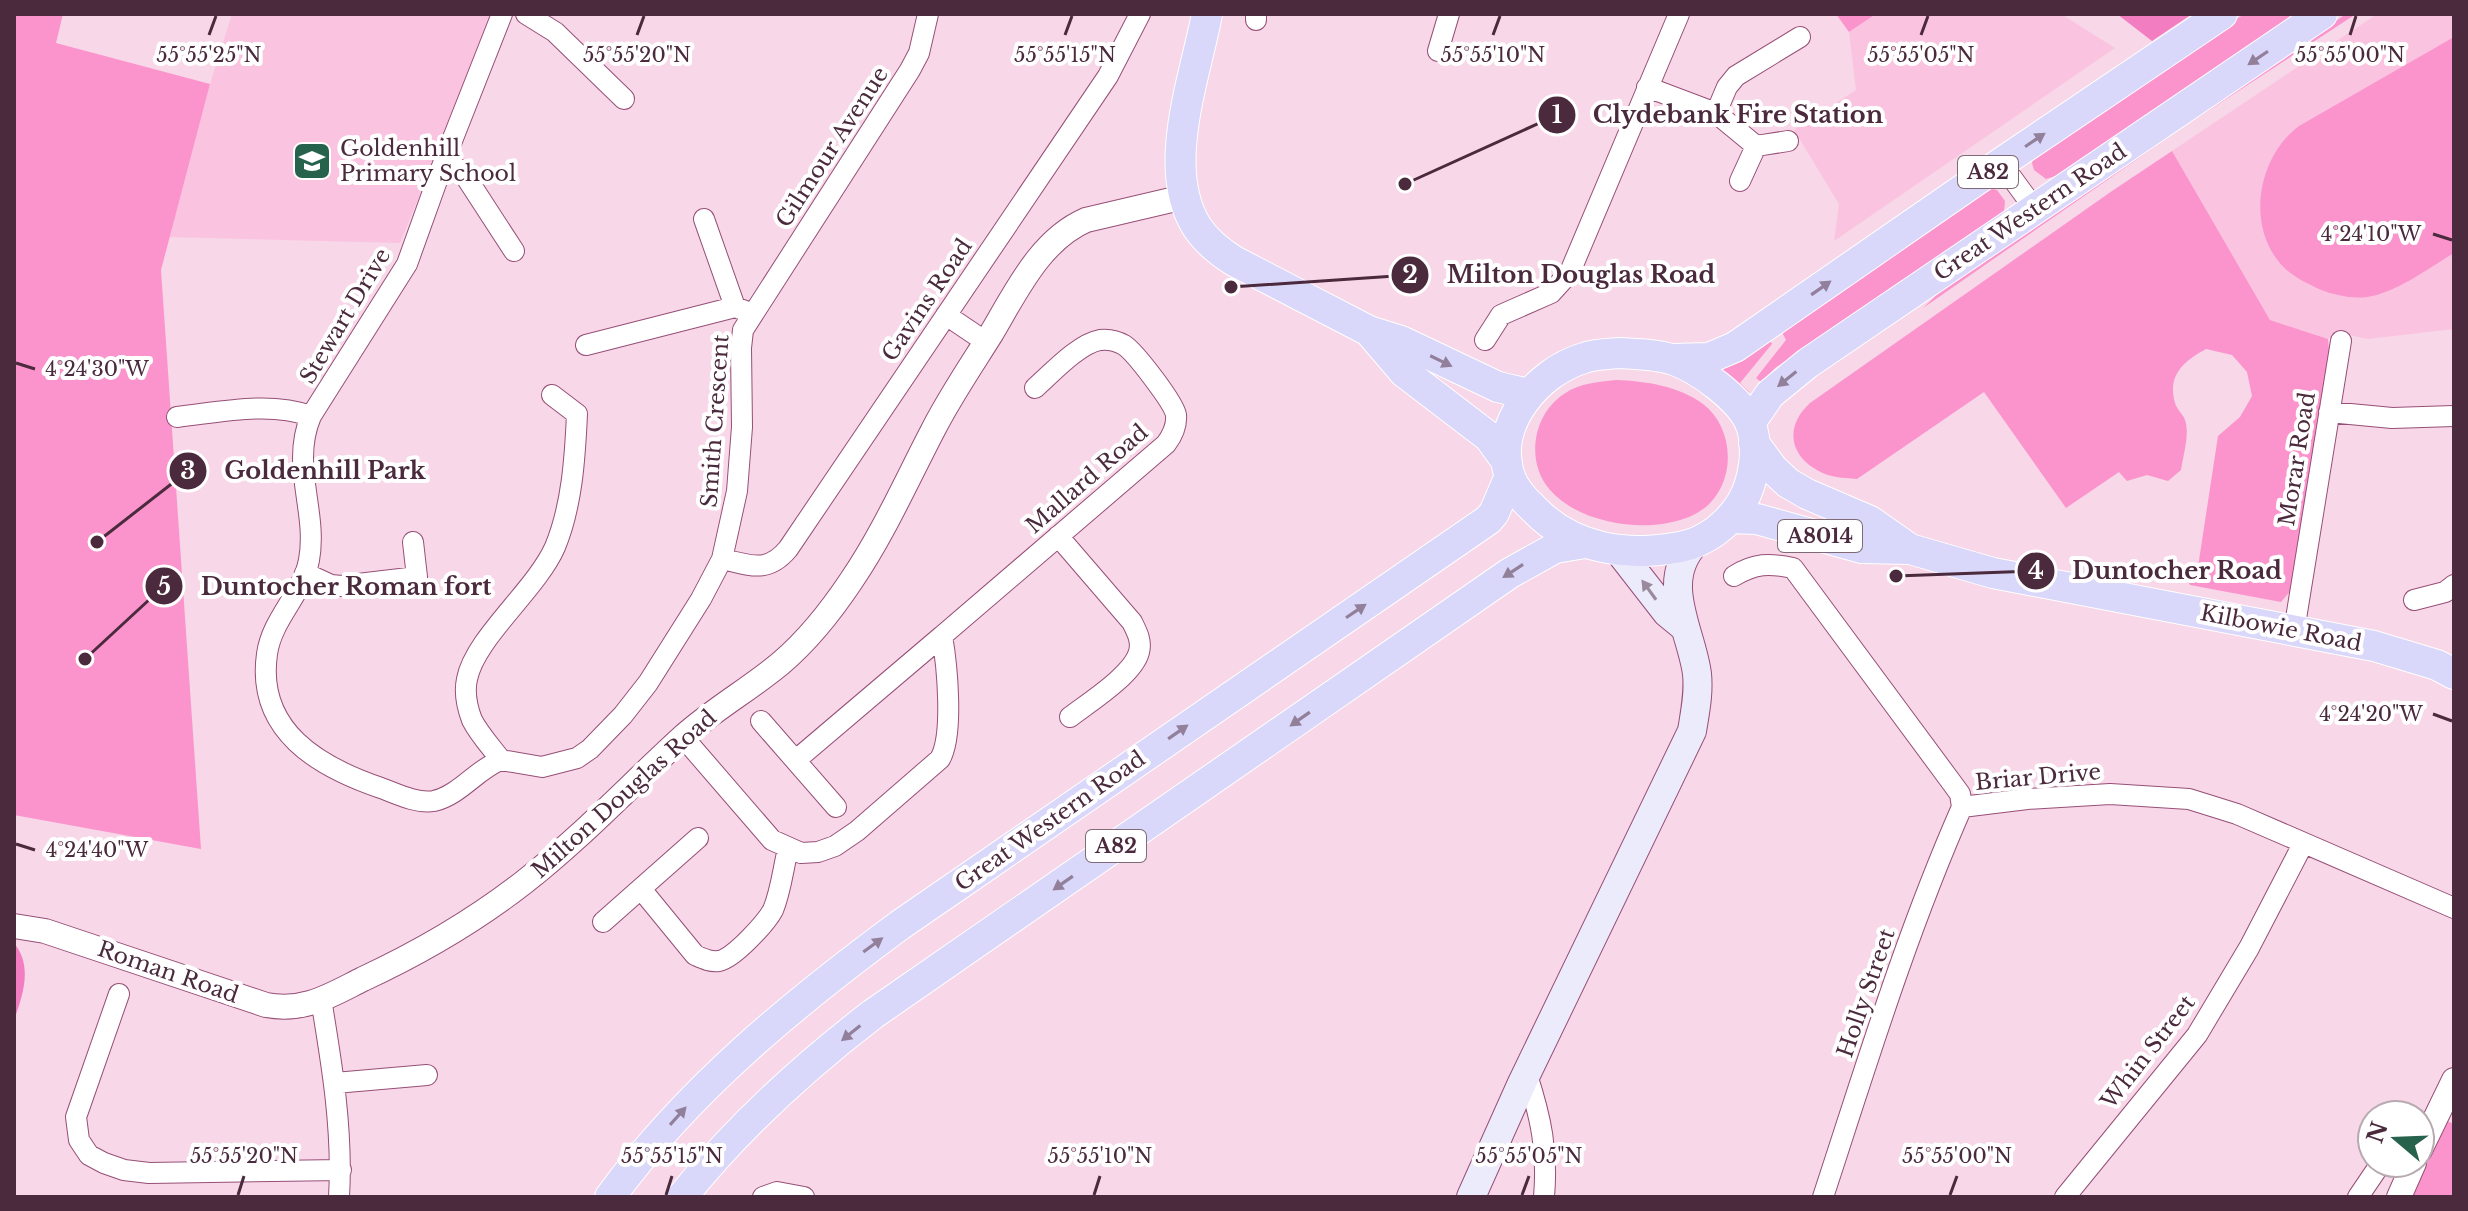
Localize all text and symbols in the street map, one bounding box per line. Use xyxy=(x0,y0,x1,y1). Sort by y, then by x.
text: 55°55'25"N xyxy=(156,43,262,67)
text: 55°55'20"N xyxy=(583,43,691,67)
text: 55°55'15"N xyxy=(1014,43,1116,67)
text: 55°55'10"N xyxy=(1441,43,1545,67)
text: 55°55'05"N xyxy=(1867,43,1975,67)
text: 55°55'00"N xyxy=(2295,43,2405,67)
one-way arrow xyxy=(2247,50,2268,65)
street label: Gilmour Avenue xyxy=(770,62,894,232)
callout: Clydebank Fire Station xyxy=(1537,91,1900,139)
text: 1 xyxy=(1552,100,1562,129)
text: Clydebank Fire Station xyxy=(1593,100,1884,129)
one-way arrow xyxy=(2024,133,2045,148)
place label: Goldenhill Primary School xyxy=(340,135,516,187)
street label: Great Western Road xyxy=(1929,137,2131,286)
school or university icon: Goldenhill Primary School xyxy=(291,140,333,182)
road number: A82 xyxy=(1958,156,2018,188)
text: 4°24'10"W xyxy=(2321,222,2422,246)
street label: Gavins Road xyxy=(876,234,978,366)
street label: Stewart Drive xyxy=(294,243,396,389)
callout: Milton Douglas Road xyxy=(1390,251,1731,299)
text: 2 xyxy=(1402,260,1418,289)
text: Milton Douglas Road xyxy=(1447,260,1716,289)
one-way arrow xyxy=(1810,281,1831,296)
street label: Smith Crescent xyxy=(695,333,735,508)
one-way arrow xyxy=(1430,354,1453,367)
text: 4°24'30"W xyxy=(45,357,149,381)
one-way arrow xyxy=(1777,370,1797,387)
street label: Morar Road xyxy=(2273,390,2321,528)
street label: Mallard Road xyxy=(1021,419,1154,539)
callout: Goldenhill Park xyxy=(168,447,441,495)
text: 3 xyxy=(180,456,196,485)
text: Goldenhill Park xyxy=(224,456,427,485)
road number: A8014 xyxy=(1778,520,1862,552)
callout: Duntocher Road xyxy=(2016,547,2298,595)
text: 4 xyxy=(2028,556,2044,585)
text: Duntocher Road xyxy=(2072,556,2282,585)
callout: Duntocher Roman fort xyxy=(144,562,507,610)
one-way arrow xyxy=(1503,563,1524,578)
text: 5 xyxy=(157,572,171,601)
text: Duntocher Roman fort xyxy=(201,572,492,601)
one-way arrow xyxy=(1642,579,1658,600)
street label: Kilbowie Road xyxy=(2198,599,2364,657)
one-way arrow xyxy=(1345,604,1366,619)
text: 4°24'20"W xyxy=(2319,702,2423,726)
street label: Milton Douglas Road xyxy=(526,704,722,884)
one-way arrow xyxy=(1289,711,1310,726)
one-way arrow xyxy=(1168,725,1189,740)
street label: Great Western Road xyxy=(950,745,1150,897)
street label: Briar Drive xyxy=(1974,758,2102,796)
road number: A82 xyxy=(1086,830,1146,862)
text: 4°24'40"W xyxy=(46,838,149,862)
one-way arrow xyxy=(1052,875,1073,890)
street label: Holly Street xyxy=(1831,925,1901,1061)
street label: Roman Road xyxy=(94,935,242,1009)
one-way arrow xyxy=(863,937,883,953)
street label: Whin Street xyxy=(2095,989,2201,1115)
one-way arrow xyxy=(840,1024,861,1041)
north arrow xyxy=(2356,1099,2436,1179)
one-way arrow xyxy=(669,1106,686,1126)
text: N xyxy=(2361,1118,2394,1147)
text: 55°55'20"N xyxy=(190,1144,298,1168)
text: 55°55'15"N xyxy=(621,1144,723,1168)
text: 55°55'10"N xyxy=(1048,1144,1152,1168)
text: 55°55'05"N xyxy=(1475,1144,1583,1168)
text: 55°55'00"N xyxy=(1902,1144,2012,1168)

